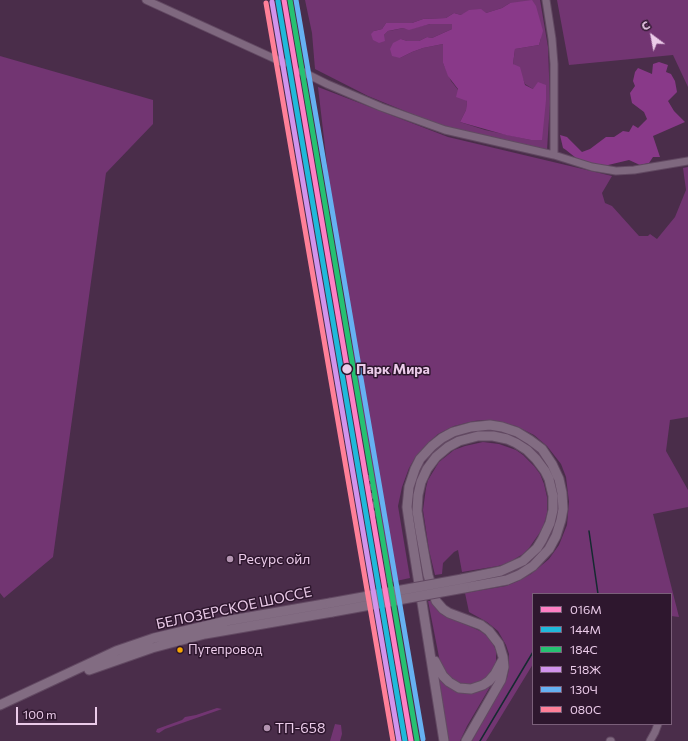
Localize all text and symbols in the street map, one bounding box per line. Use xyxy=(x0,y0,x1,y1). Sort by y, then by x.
north arrow xyxy=(632,16,672,56)
text: С xyxy=(639,18,652,33)
place label: Парк Мира xyxy=(356,361,430,377)
marker: Парк Мира xyxy=(340,362,354,376)
place label: Ресурс ойл xyxy=(238,551,310,567)
marker: Ресурс ойл xyxy=(225,554,235,564)
street label: БЕЛОЗЕРСКОЕ ШОССЕ xyxy=(155,583,313,633)
legend xyxy=(532,593,672,725)
text: 016М xyxy=(570,602,602,616)
text: 144М xyxy=(570,622,601,636)
place label: Путепровод xyxy=(188,642,262,658)
text: 184С xyxy=(570,642,598,656)
marker: Путепровод xyxy=(175,645,185,655)
text: 518Ж xyxy=(570,662,601,676)
text: 130Ч xyxy=(570,682,598,696)
scale bar xyxy=(18,699,99,725)
text: 080С xyxy=(570,702,601,716)
text: 100 m xyxy=(23,707,57,721)
place label: ТП-658 xyxy=(275,720,325,736)
marker: ТП-658 xyxy=(262,723,272,733)

